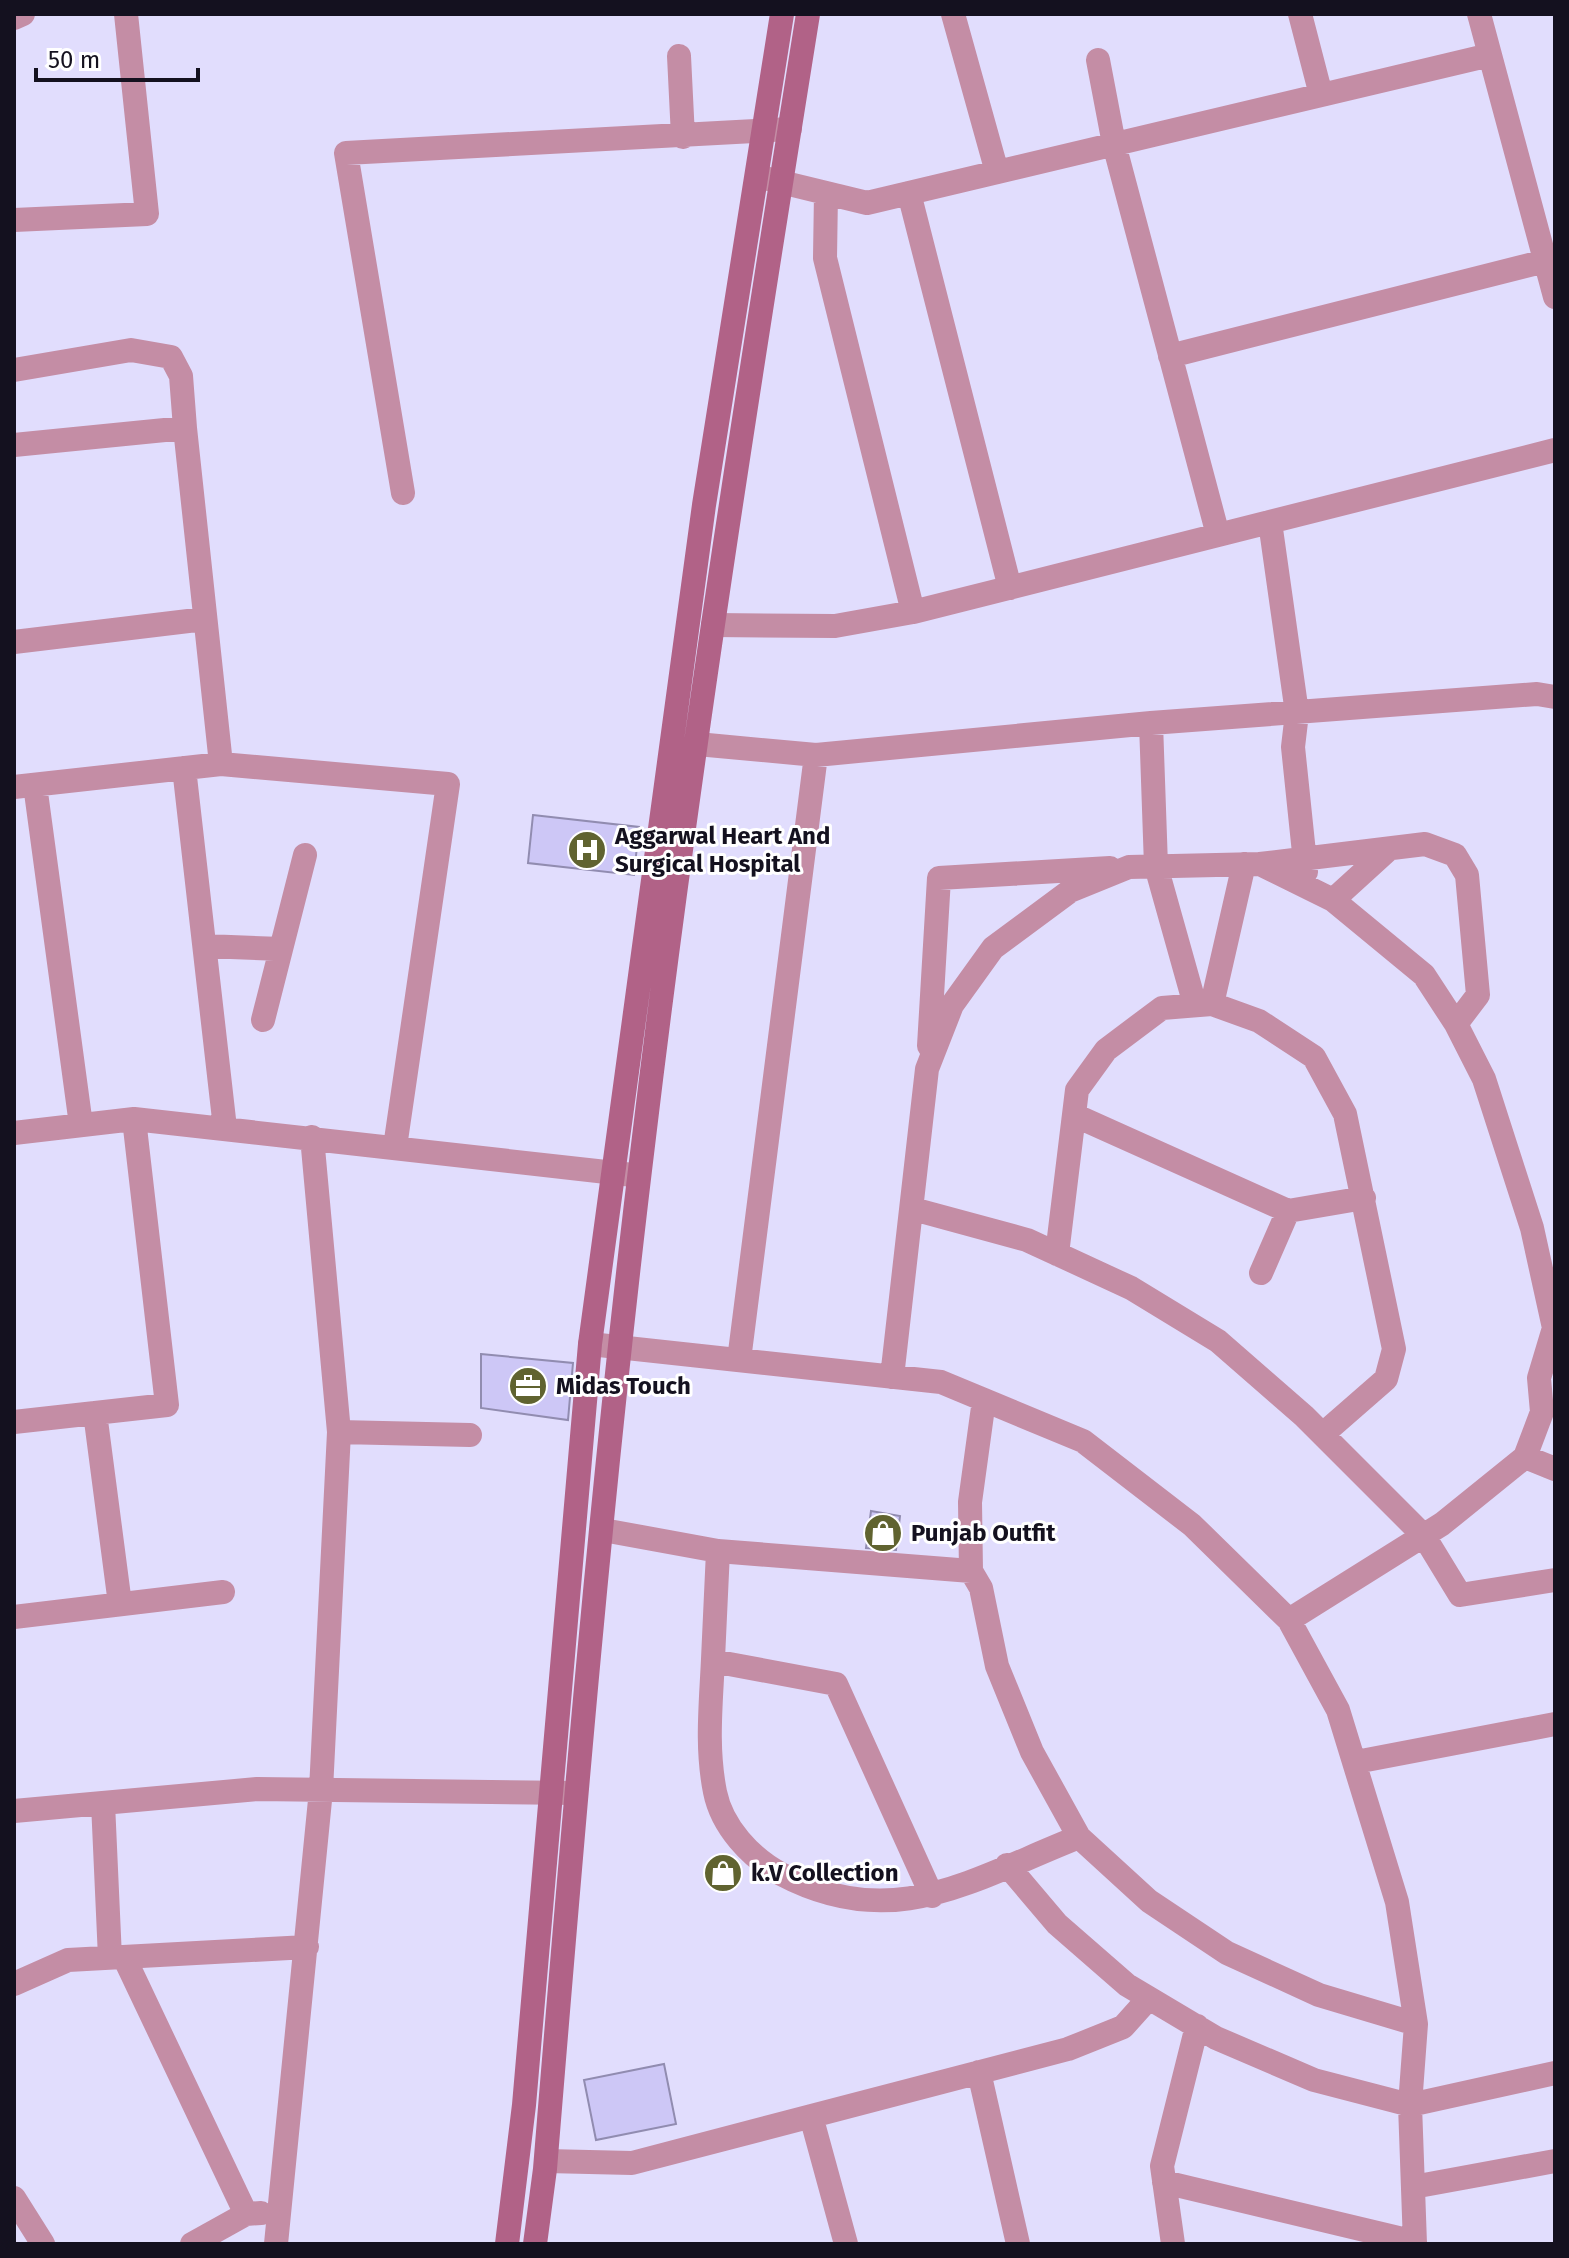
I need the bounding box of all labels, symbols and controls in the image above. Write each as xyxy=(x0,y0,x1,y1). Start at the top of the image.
scale bar xyxy=(36,32,198,82)
text: 50 m xyxy=(48,46,100,74)
place label: Aggarwal Heart And Surgical Hospital xyxy=(614,822,830,878)
hospital icon: Aggarwal Heart And Surgical Hospital xyxy=(566,829,608,871)
office icon: Midas Touch xyxy=(507,1365,549,1407)
place label: Midas Touch xyxy=(556,1372,691,1400)
shop icon: Punjab Outfit xyxy=(862,1512,904,1554)
place label: Punjab Outfit xyxy=(911,1519,1056,1547)
shop icon: k.V Collection xyxy=(702,1852,744,1894)
place label: k.V Collection xyxy=(751,1859,898,1887)

